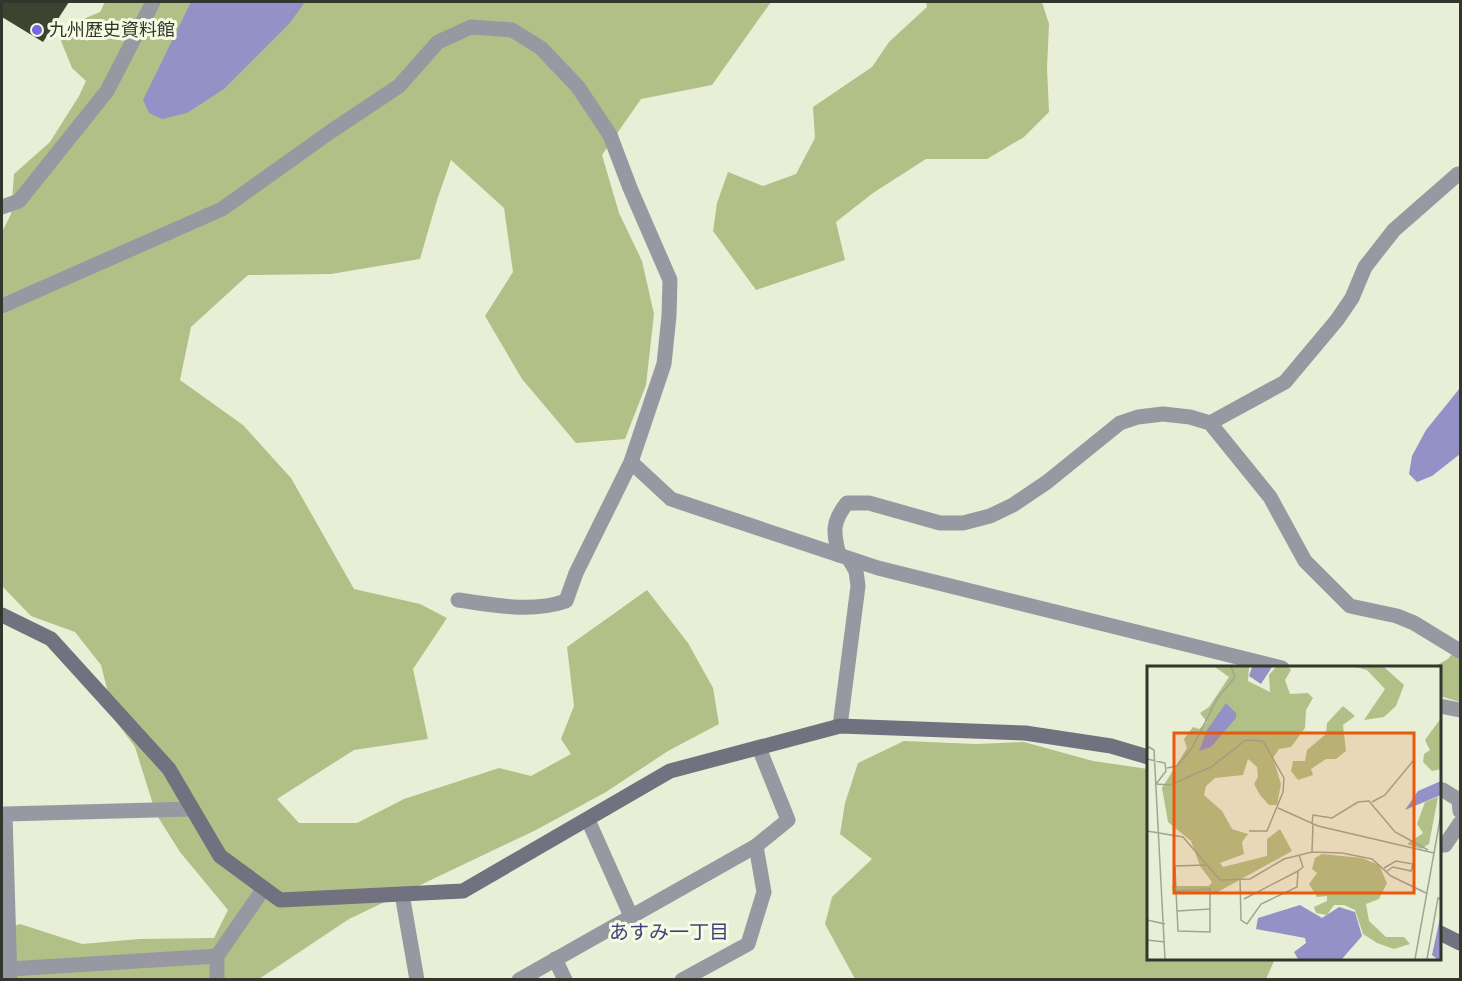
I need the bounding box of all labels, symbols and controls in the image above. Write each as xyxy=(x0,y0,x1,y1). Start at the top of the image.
place label: 九州歴史資料館 xyxy=(49,19,175,41)
marker: 九州歴史資料館 xyxy=(30,23,44,37)
inset map xyxy=(1147,666,1441,960)
district label: あすみ一丁目 xyxy=(609,921,729,945)

